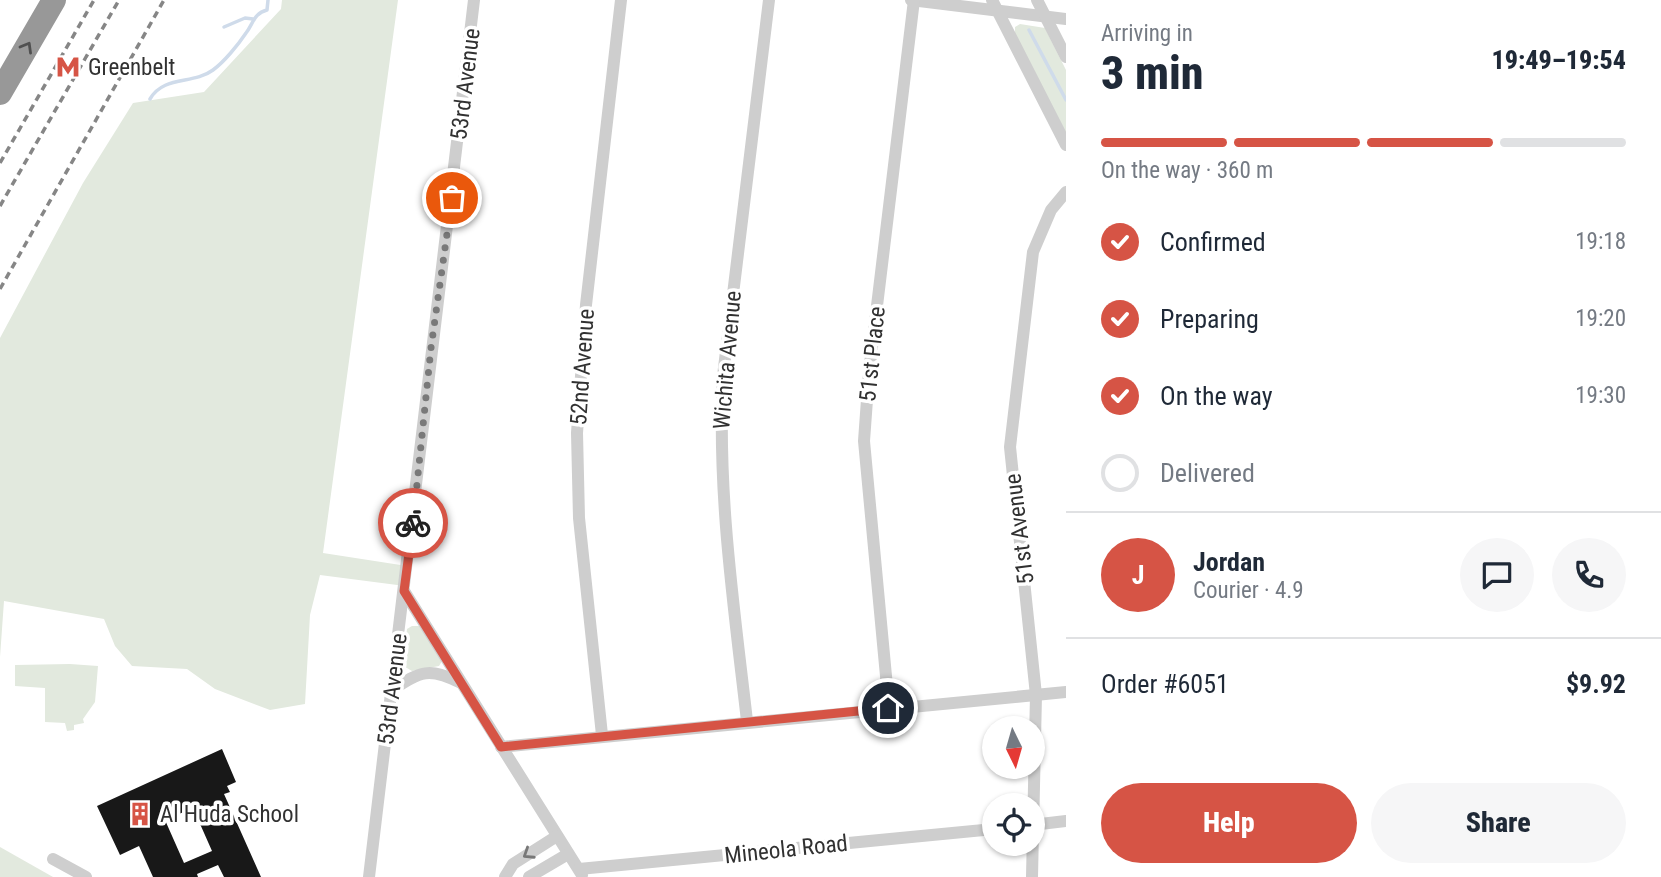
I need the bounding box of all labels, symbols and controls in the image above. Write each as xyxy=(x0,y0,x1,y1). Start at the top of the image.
text: Arriving in xyxy=(1101,20,1193,47)
street label: 53rd Avenue xyxy=(445,27,486,141)
one-way arrow xyxy=(19,41,32,54)
text: 19:49–19:54 xyxy=(1492,45,1626,75)
text: 3 min xyxy=(1101,46,1204,100)
metro station icon: Greenbelt xyxy=(54,53,82,81)
place label: Greenbelt xyxy=(88,54,175,81)
text: On the way · 360 m xyxy=(1101,157,1273,184)
pin xyxy=(422,168,482,228)
icon: bag xyxy=(433,179,471,217)
icon: check xyxy=(1101,223,1139,261)
text: Confirmed xyxy=(1160,227,1266,257)
text: 19:18 xyxy=(1575,228,1626,255)
street label: Wichita Avenue xyxy=(708,290,747,431)
icon: check xyxy=(1101,300,1139,338)
text: Preparing xyxy=(1160,304,1259,334)
street label: 51st Place xyxy=(854,305,891,403)
text: 19:20 xyxy=(1575,305,1626,332)
street label: 52nd Avenue xyxy=(565,308,600,426)
icon: check xyxy=(1101,377,1139,415)
text: On the way xyxy=(1160,381,1273,411)
text: 19:30 xyxy=(1575,382,1626,409)
text: Delivered xyxy=(1160,458,1255,488)
street label: 51st Avenue xyxy=(999,472,1040,586)
courier xyxy=(378,488,448,558)
icon: bike xyxy=(394,504,432,542)
button: chat xyxy=(1460,538,1534,612)
button: phone xyxy=(1552,538,1626,612)
text: Jordan xyxy=(1193,547,1265,577)
text: J xyxy=(1132,560,1144,590)
text: Courier · 4.9 xyxy=(1193,577,1304,604)
street label: 53rd Avenue xyxy=(372,632,413,746)
text: Order #6051 xyxy=(1101,669,1229,699)
text: $9.92 xyxy=(1566,669,1626,699)
pin xyxy=(858,678,918,738)
icon: home xyxy=(869,689,907,727)
north arrow xyxy=(982,716,1045,779)
map controls xyxy=(982,716,1045,856)
button: Help xyxy=(1101,783,1357,863)
button: Share xyxy=(1371,783,1626,863)
button: locate xyxy=(982,793,1045,856)
building icon: Al Huda School xyxy=(126,800,154,828)
place label: Al Huda School xyxy=(160,801,299,828)
street label: Mineola Road xyxy=(723,830,849,869)
one-way arrow xyxy=(523,846,536,859)

